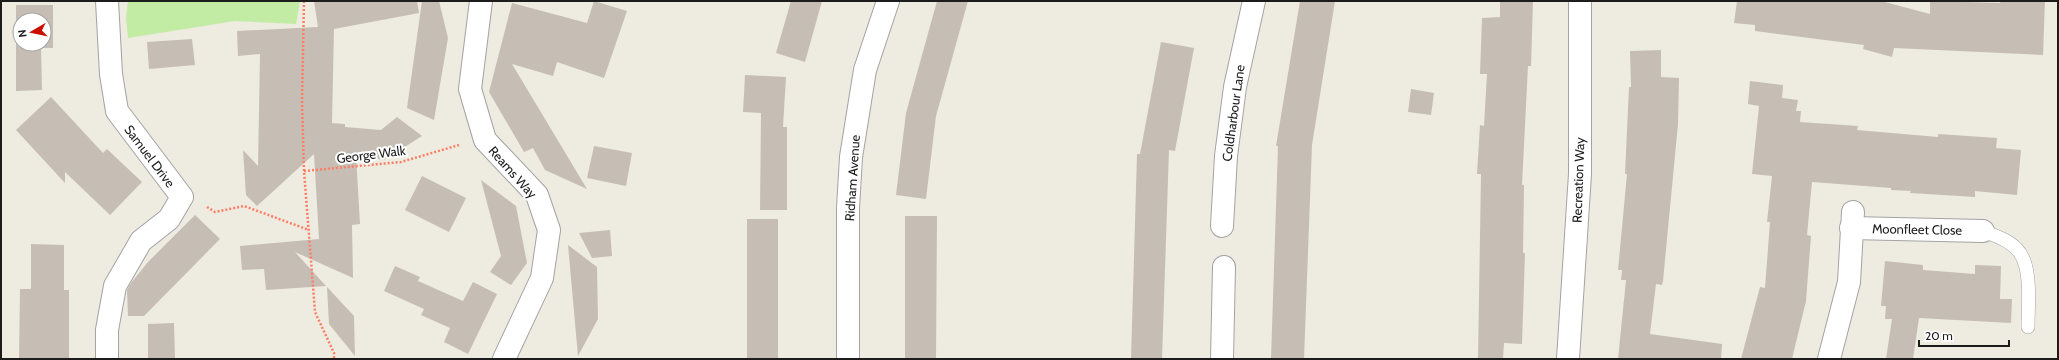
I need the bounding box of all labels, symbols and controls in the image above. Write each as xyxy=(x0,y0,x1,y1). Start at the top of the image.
north arrow xyxy=(12,12,52,52)
text: N xyxy=(15,29,30,39)
street label: Coldharbour Lane xyxy=(1218,63,1248,162)
street label: Samuel Drive xyxy=(121,122,179,191)
street label: Ridham Avenue xyxy=(841,134,863,222)
street label: Recreation Way xyxy=(1569,136,1588,223)
street label: George Walk xyxy=(336,142,407,166)
street label: Reams Way xyxy=(485,143,541,202)
street label: Moonfleet Close xyxy=(1872,220,1962,238)
scale bar xyxy=(1919,322,2009,348)
text: 20 m xyxy=(1925,328,1953,343)

